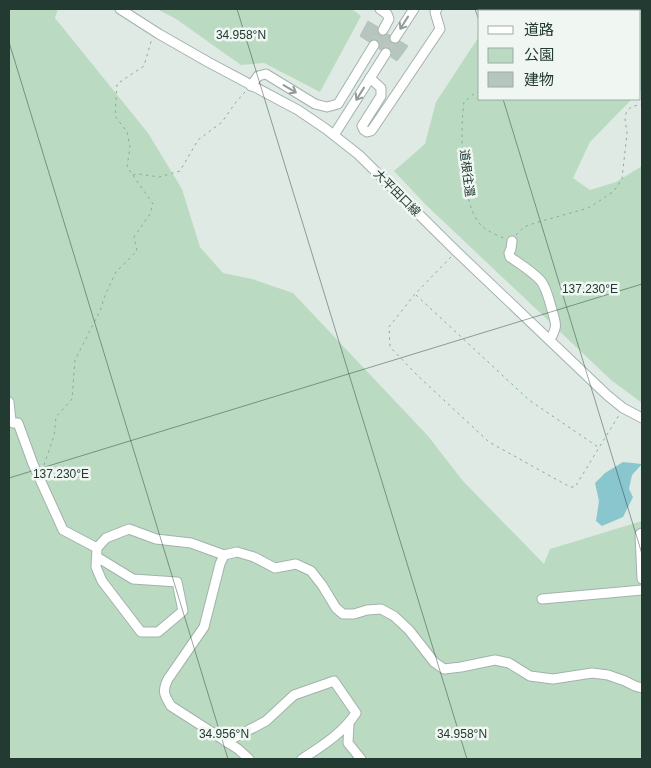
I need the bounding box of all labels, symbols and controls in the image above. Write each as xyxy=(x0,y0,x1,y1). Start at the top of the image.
legend xyxy=(478,10,641,100)
one-way arrow xyxy=(399,16,409,30)
text: 道路 xyxy=(524,21,554,38)
text: 34.958°N xyxy=(216,28,266,42)
text: 公園 xyxy=(524,46,554,63)
text: 建物 xyxy=(524,71,554,88)
one-way arrow xyxy=(283,84,297,94)
one-way arrow xyxy=(354,87,364,101)
street label: 道根往還 xyxy=(457,148,477,198)
street label: 大平田口線 xyxy=(371,167,423,219)
text: 137.230°E xyxy=(562,282,618,296)
text: 137.230°E xyxy=(33,467,89,481)
text: 34.956°N xyxy=(199,727,249,741)
text: 34.958°N xyxy=(437,727,487,741)

